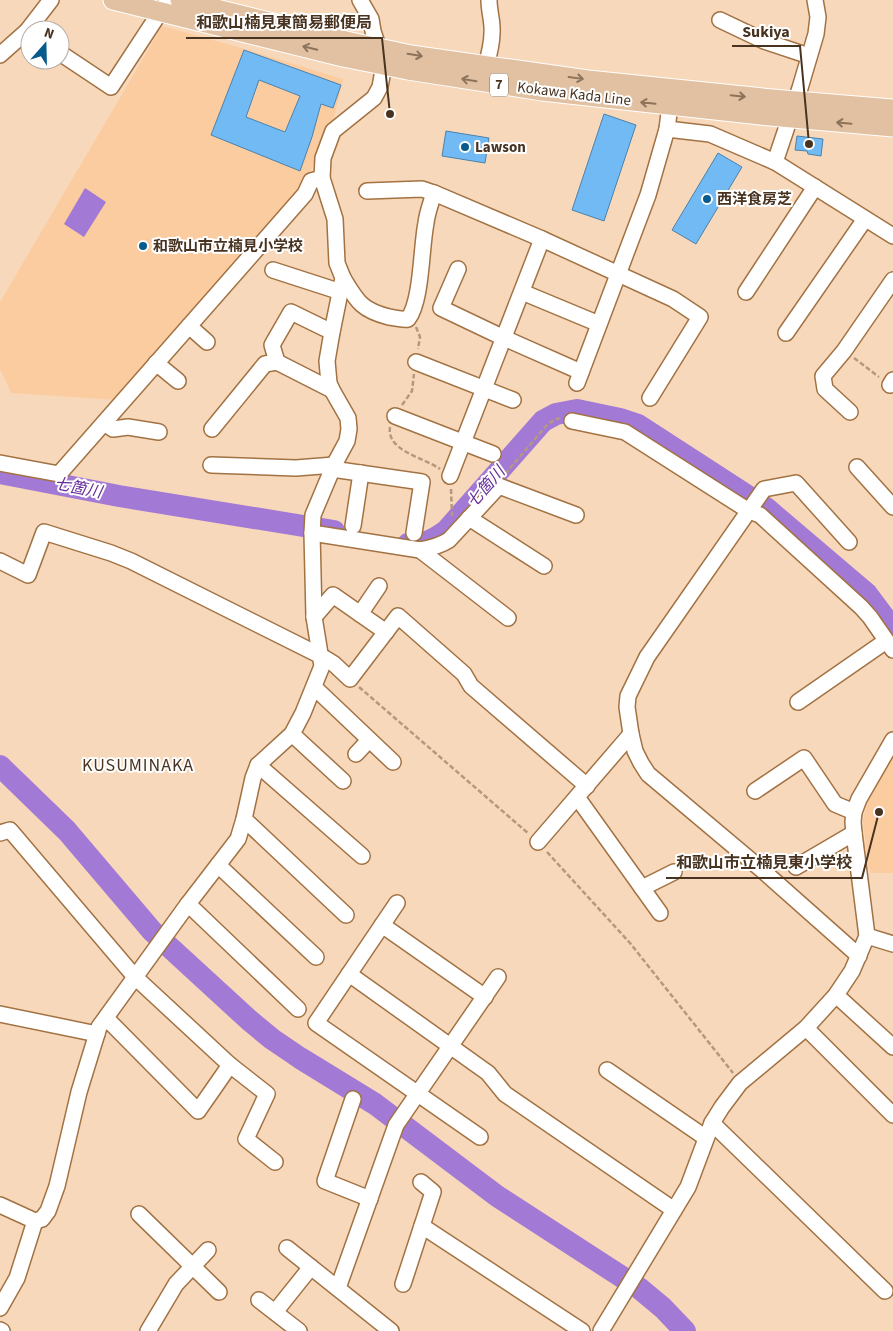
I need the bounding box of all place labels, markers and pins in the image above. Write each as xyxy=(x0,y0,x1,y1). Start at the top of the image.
callout: 和歌山楠見東簡易郵便局 xyxy=(186,7,382,38)
callout: Sukiya xyxy=(732,15,800,46)
place label: Lawson xyxy=(475,137,526,158)
marker: Lawson xyxy=(459,141,471,153)
place label: 西洋食房芝 xyxy=(717,189,792,210)
marker: 西洋食房芝 xyxy=(701,193,713,205)
place label: 和歌山市立楠見小学校 xyxy=(153,236,303,257)
marker: 和歌山市立楠見小学校 xyxy=(137,240,149,252)
callout: 和歌山市立楠見東小学校 xyxy=(666,847,862,878)

